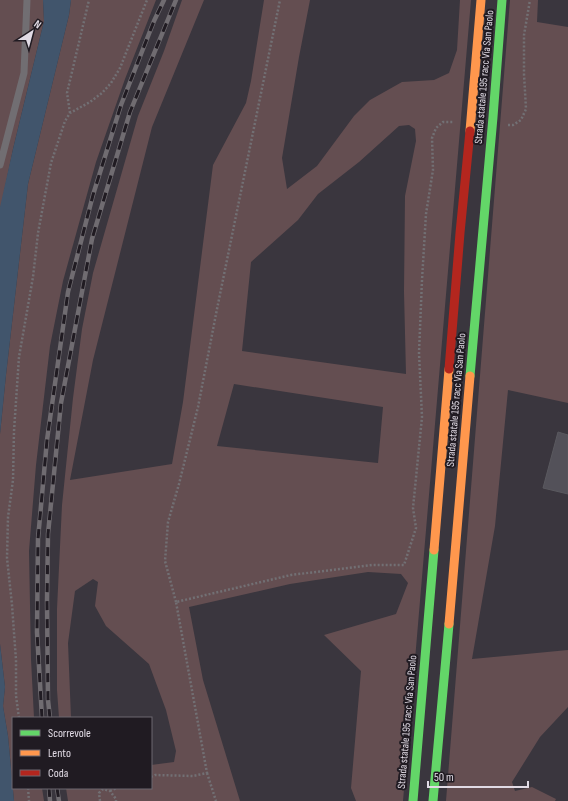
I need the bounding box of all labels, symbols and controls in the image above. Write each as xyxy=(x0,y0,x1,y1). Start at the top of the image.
street label: Strada statale 195 racc Via San Paolo xyxy=(472,9,496,144)
north arrow xyxy=(12,12,52,52)
text: N xyxy=(31,17,44,31)
street label: Strada statale 195 racc Via San Paolo xyxy=(444,332,468,467)
street label: Strada statale 195 racc Via San Paolo xyxy=(395,654,419,789)
legend xyxy=(12,717,152,789)
text: Scorrevole xyxy=(48,726,91,741)
text: Lento xyxy=(48,746,71,761)
scale bar xyxy=(428,763,528,789)
text: Coda xyxy=(48,766,69,781)
text: 50 m xyxy=(434,770,454,785)

